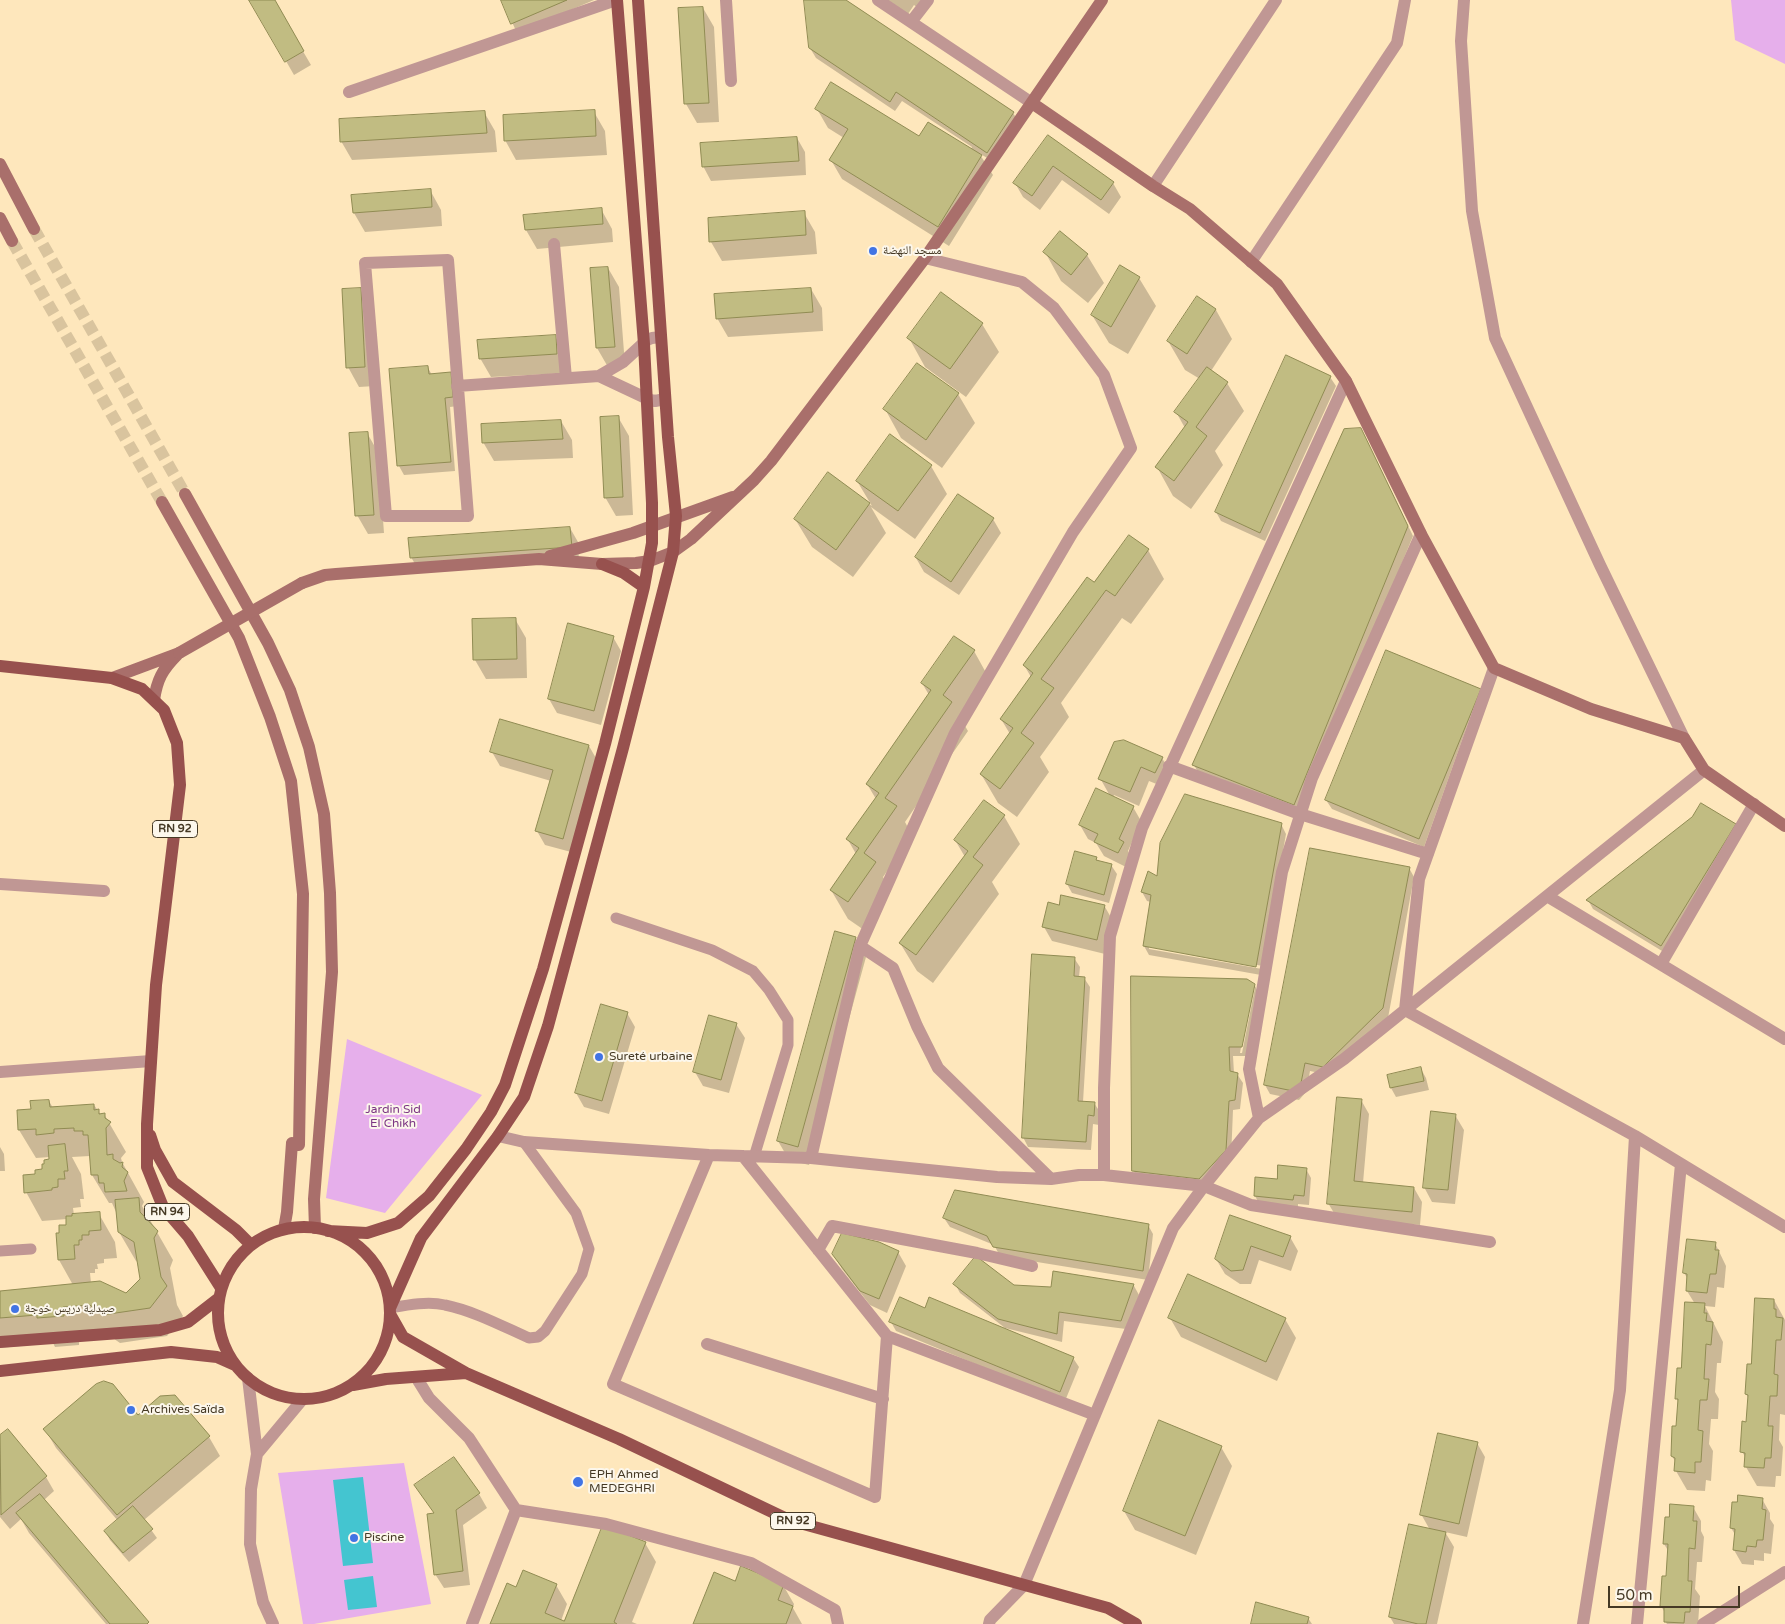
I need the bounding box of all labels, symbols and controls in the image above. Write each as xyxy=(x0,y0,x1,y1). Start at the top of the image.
place label: مسجد النهضة xyxy=(883,244,941,258)
marker: مسجد النهضة xyxy=(867,245,879,257)
road number: RN 92 xyxy=(152,821,198,838)
place label: Sureté urbaine xyxy=(609,1050,693,1064)
marker: Sureté urbaine xyxy=(593,1051,605,1063)
park label: Jardin Sid El Chikh xyxy=(365,1103,421,1131)
road number: RN 94 xyxy=(144,1204,190,1220)
place label: صيدلية دريس خوجة xyxy=(25,1302,115,1316)
marker: صيدلية دريس خوجة xyxy=(9,1303,21,1315)
place label: Archives Saïda xyxy=(141,1403,224,1417)
marker: Archives Saïda xyxy=(125,1404,137,1416)
place label: EPH Ahmed MEDEGHRI xyxy=(589,1468,658,1496)
marker: EPH Ahmed MEDEGHRI xyxy=(571,1475,585,1489)
road number: RN 92 xyxy=(770,1512,816,1530)
place label: Piscine xyxy=(364,1531,404,1545)
marker: Piscine xyxy=(348,1532,360,1544)
scale bar xyxy=(1610,1576,1742,1608)
text: 50 m xyxy=(1616,1586,1653,1604)

